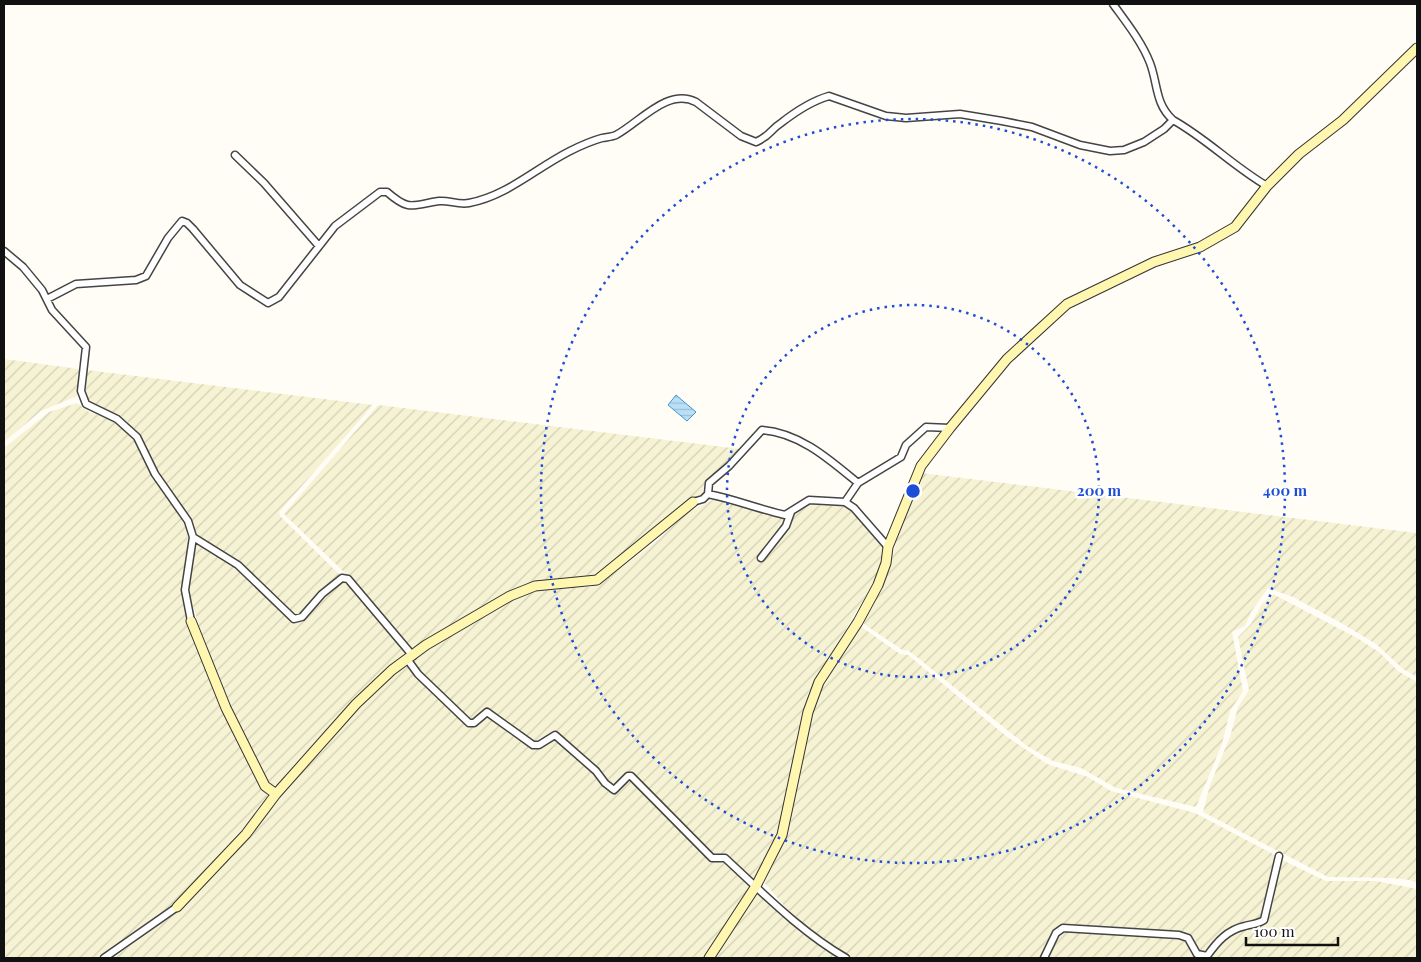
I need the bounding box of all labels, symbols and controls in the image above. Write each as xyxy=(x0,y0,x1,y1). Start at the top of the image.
text: 200 m xyxy=(1077,480,1122,500)
text: 400 m xyxy=(1263,480,1308,500)
centre of rings xyxy=(904,482,922,500)
scale bar xyxy=(1246,914,1338,946)
text: 100 m xyxy=(1254,921,1295,941)

